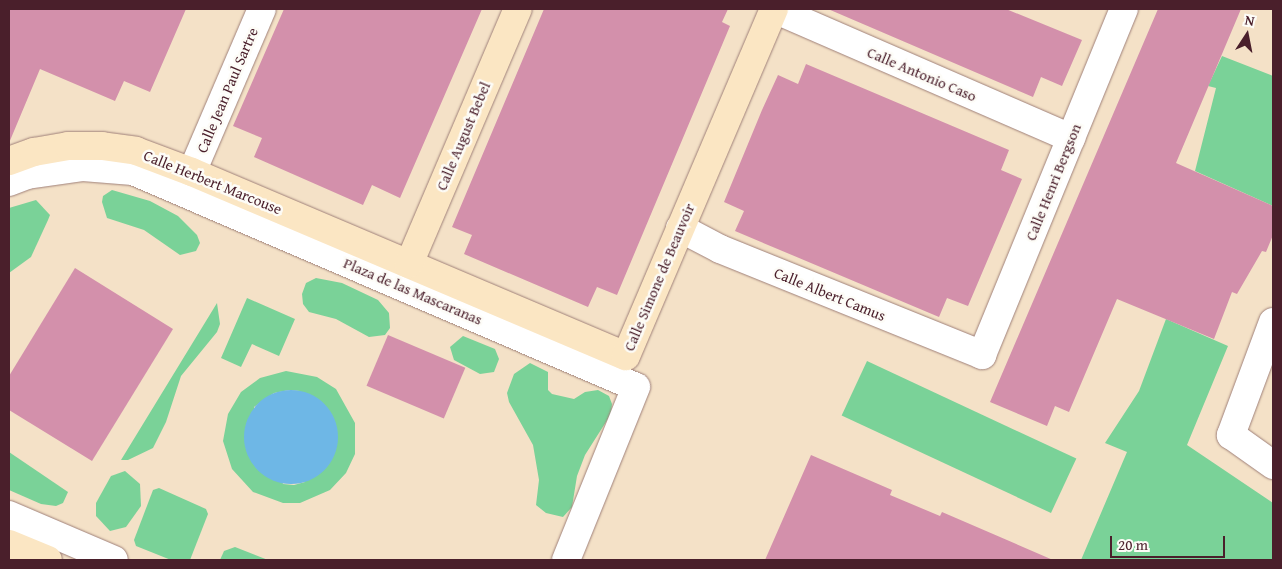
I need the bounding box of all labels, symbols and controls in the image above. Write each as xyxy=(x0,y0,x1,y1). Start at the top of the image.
north arrow xyxy=(1222,10,1272,60)
text: N xyxy=(1243,10,1256,31)
street label: Calle Jean Paul Sartre xyxy=(192,25,262,155)
street label: Calle Antonio Caso xyxy=(865,43,979,105)
street label: Calle August Bebel xyxy=(432,79,494,193)
street label: Calle Henri Bergson xyxy=(1021,121,1085,243)
street label: Calle Herbert Marcouse xyxy=(141,146,285,218)
street label: Calle Simone de Beauvoir xyxy=(620,201,698,353)
street label: Plaza de las Mascaranas xyxy=(341,254,485,328)
street label: Calle Albert Camus xyxy=(772,263,888,325)
scale bar xyxy=(1112,526,1227,558)
text: 20 m xyxy=(1118,534,1148,555)

